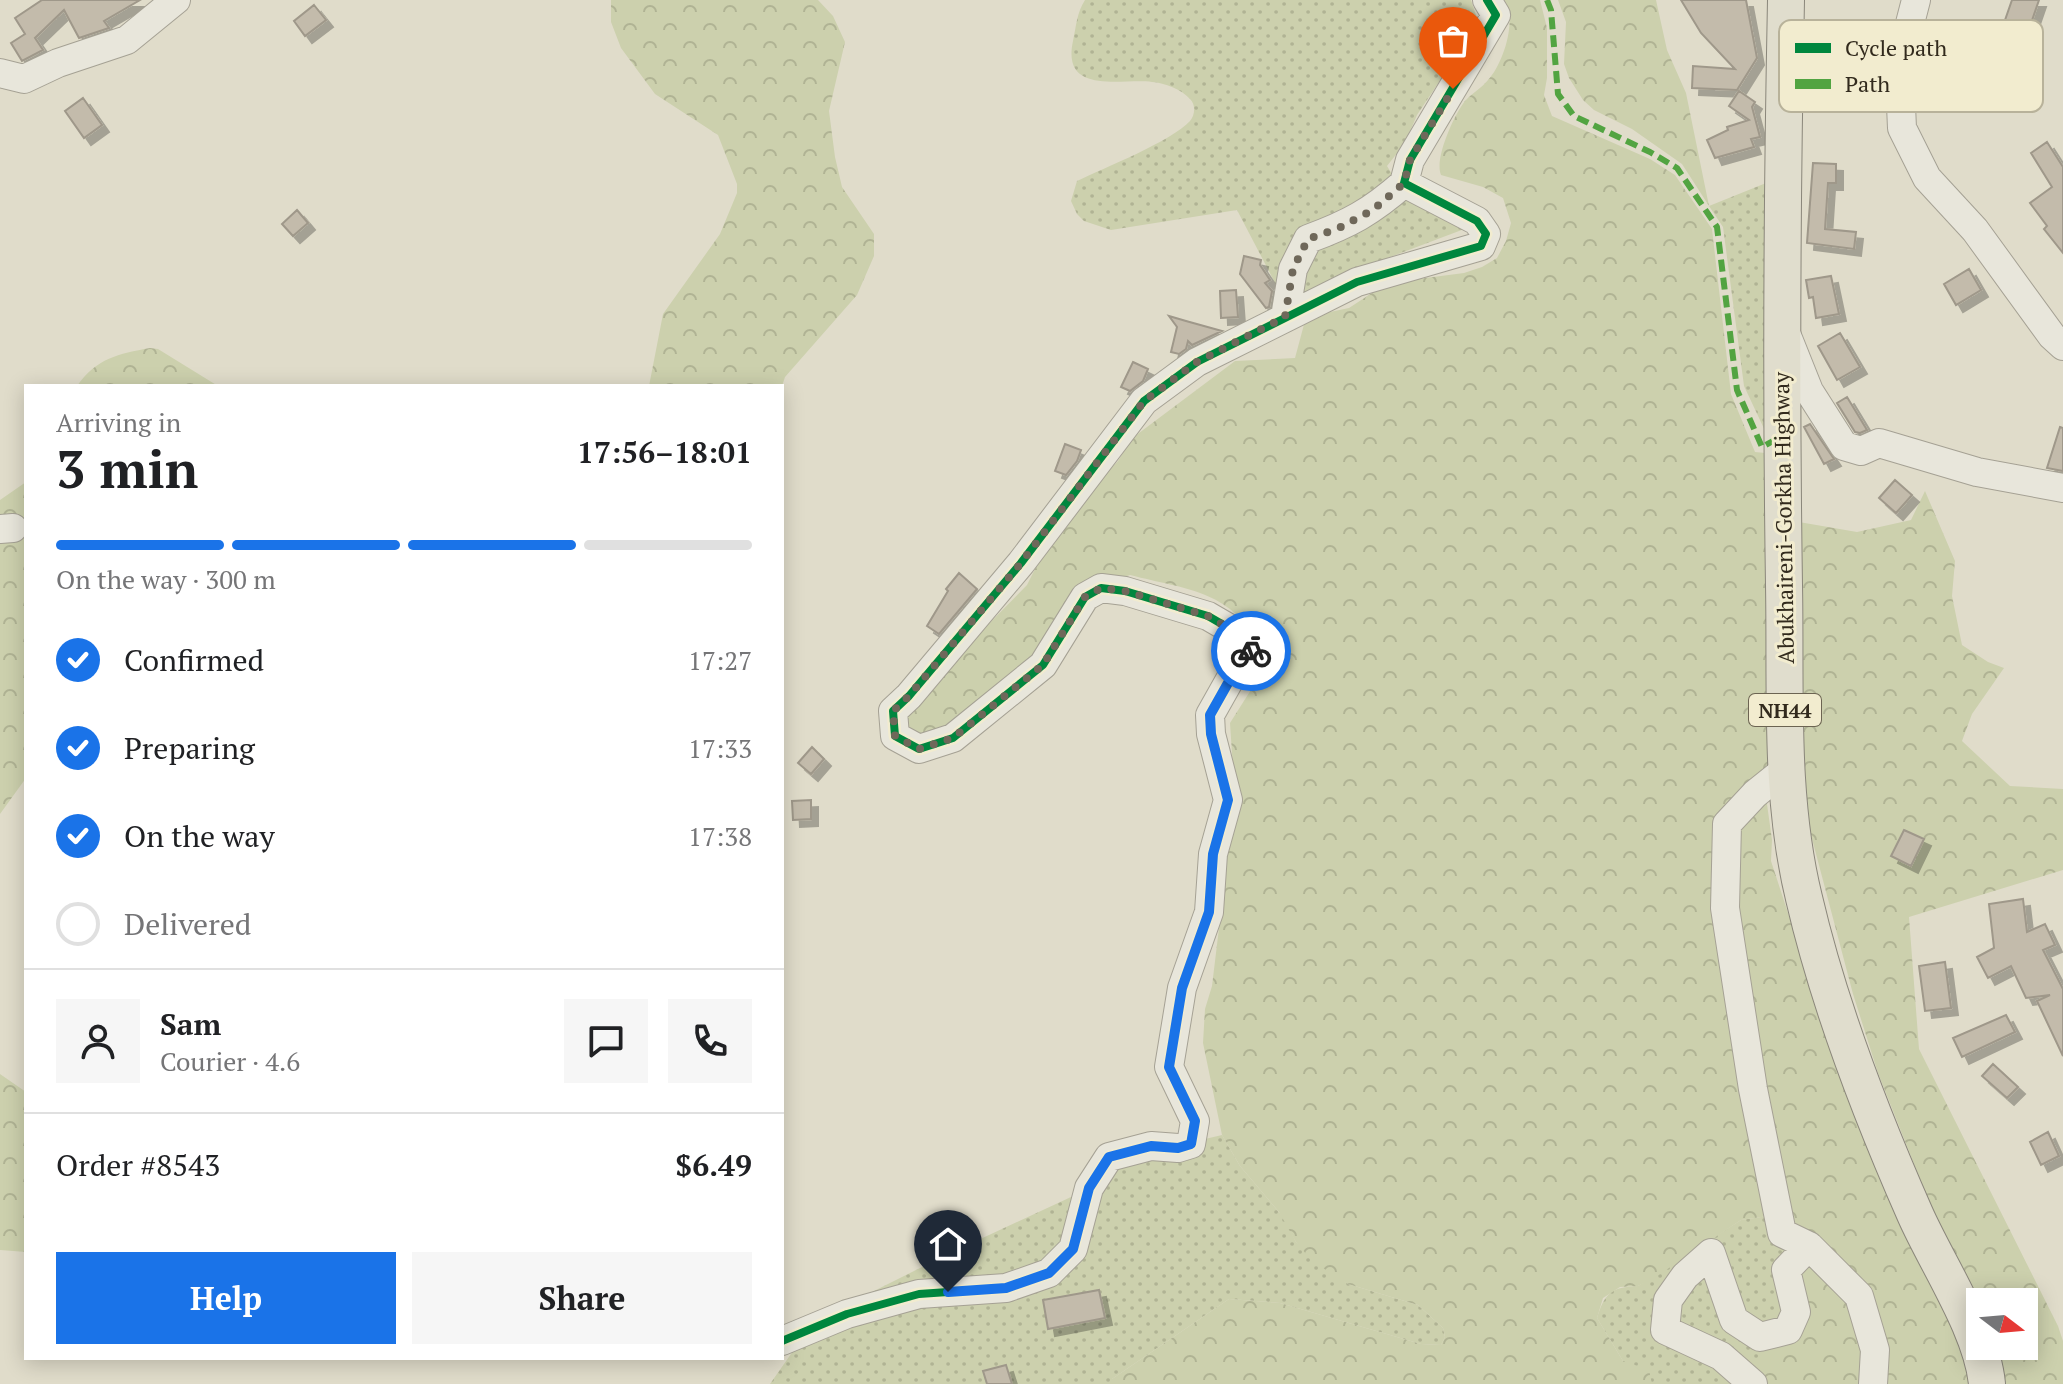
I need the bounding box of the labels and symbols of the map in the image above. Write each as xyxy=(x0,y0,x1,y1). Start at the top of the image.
pin xyxy=(1419,7,1487,89)
legend xyxy=(1779,20,2043,112)
text: Cycle path xyxy=(1845,33,1947,62)
text: Path xyxy=(1845,69,1890,98)
street label: Abukhaireni-Gorkha Highway xyxy=(1766,371,1800,664)
courier xyxy=(1211,611,1291,691)
road number: NH44 xyxy=(1749,694,1821,726)
pin xyxy=(914,1210,982,1292)
north arrow xyxy=(1966,1288,2038,1360)

